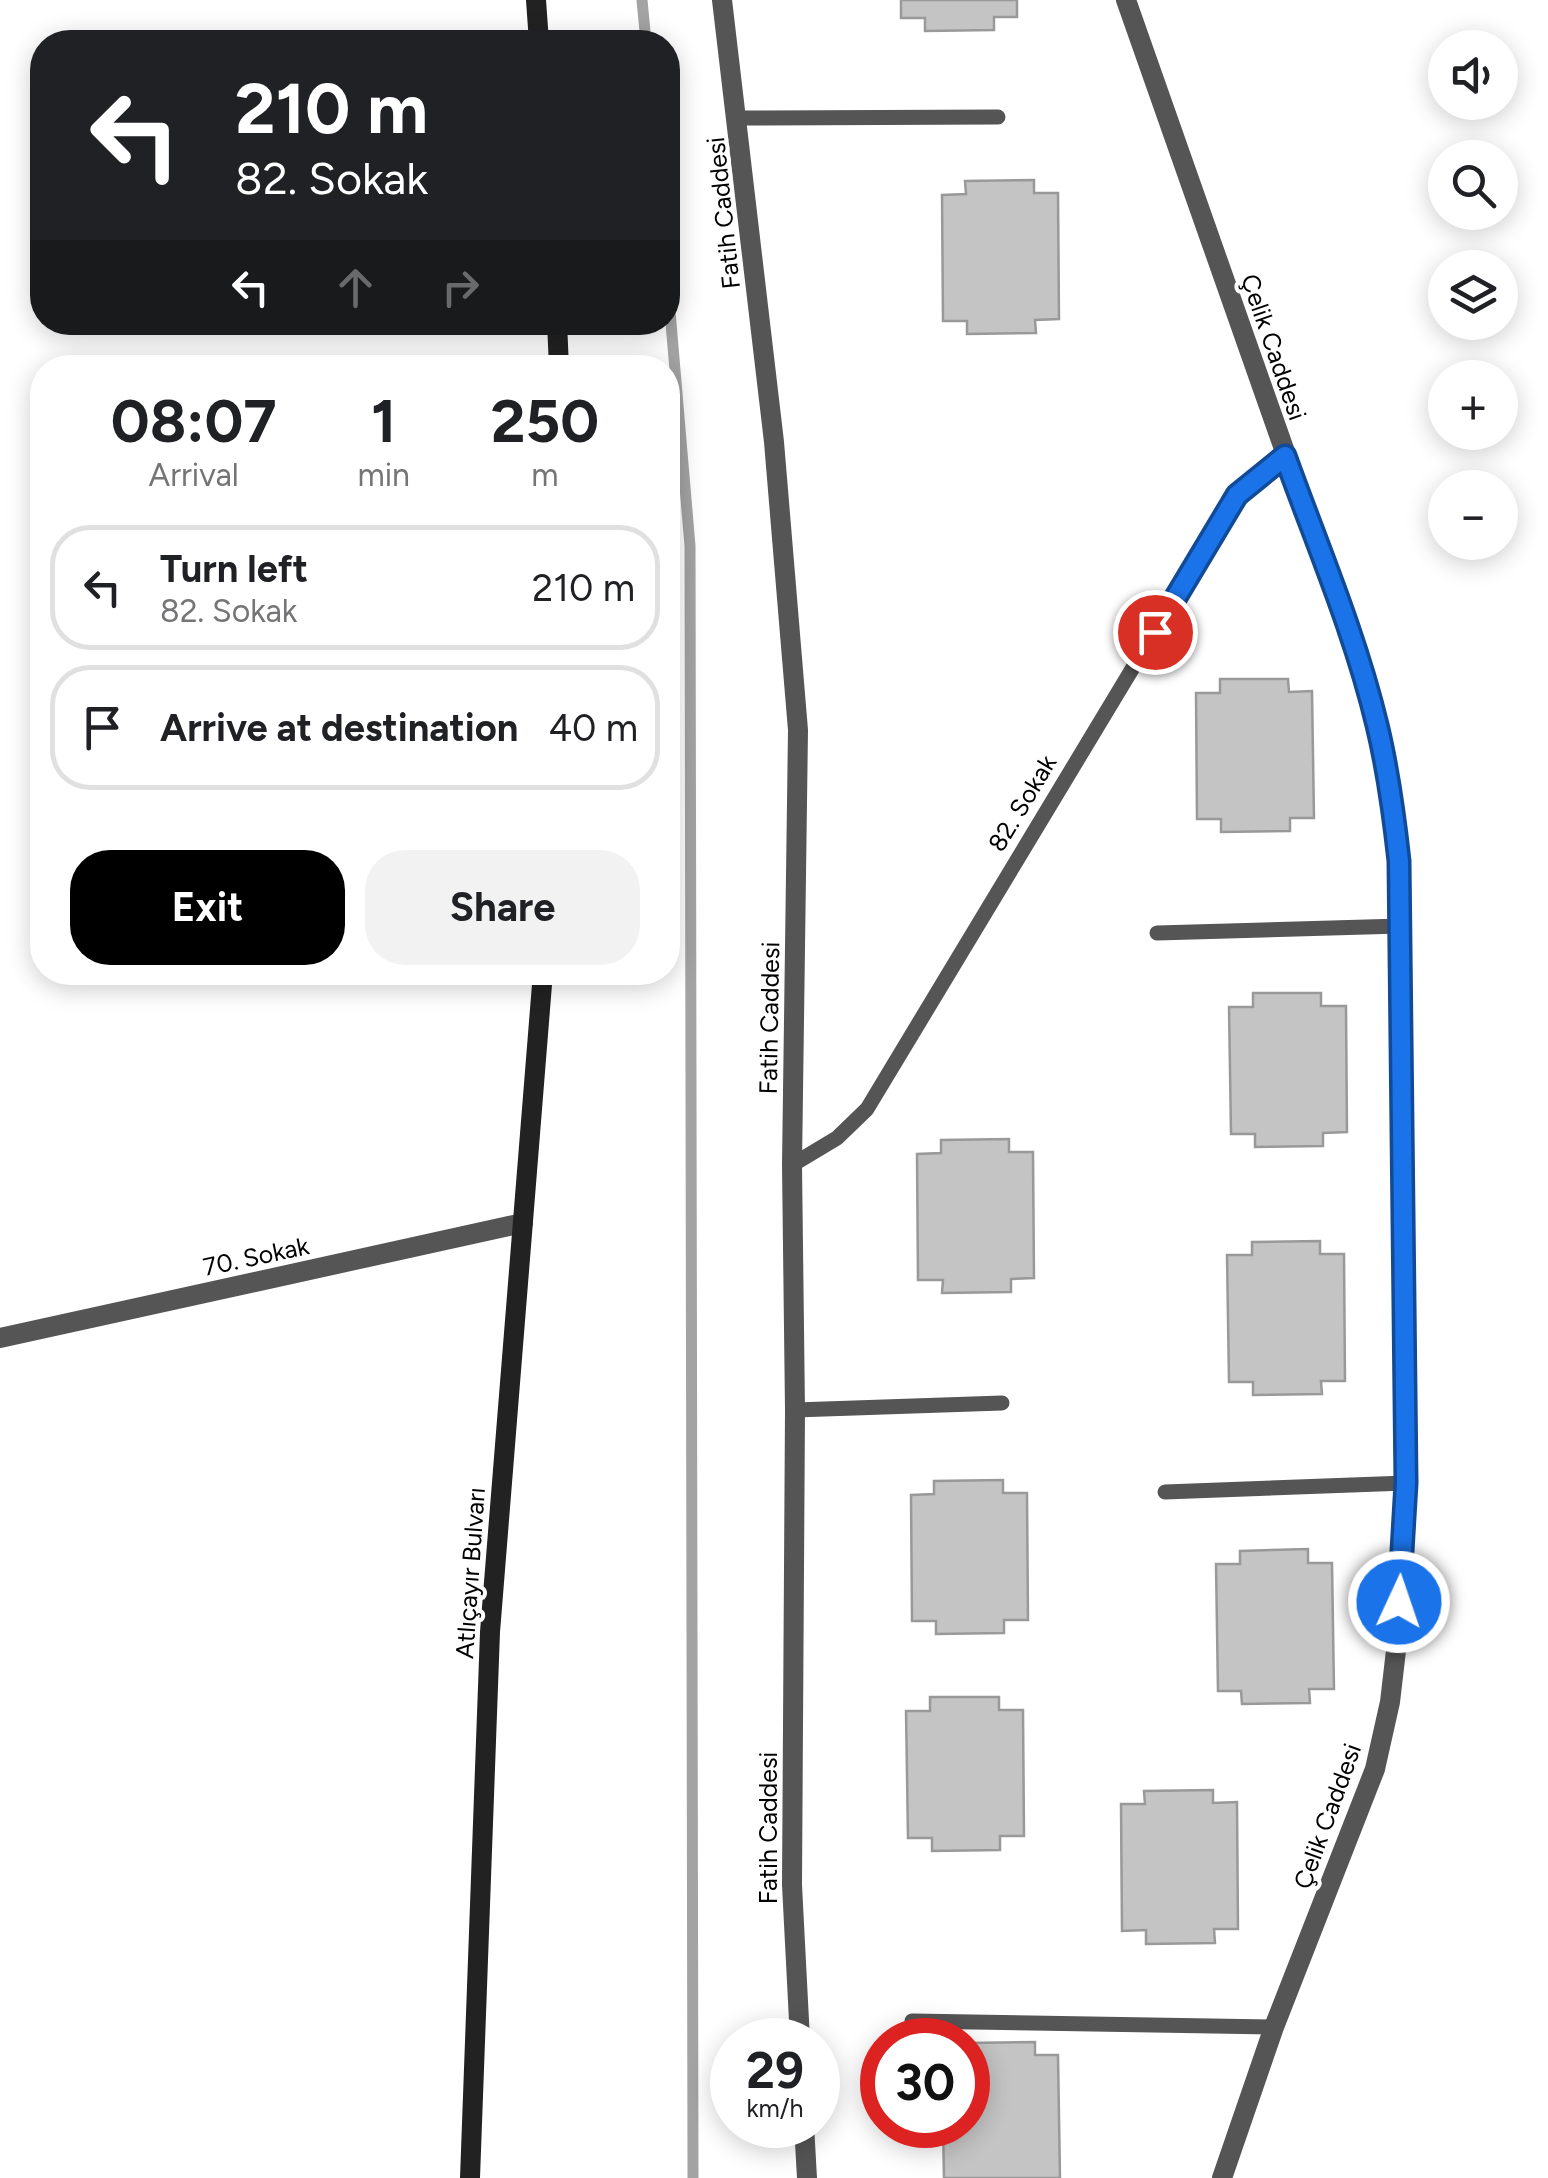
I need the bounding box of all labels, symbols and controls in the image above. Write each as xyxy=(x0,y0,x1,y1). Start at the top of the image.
map controls xyxy=(1428,30,1518,560)
button: sound xyxy=(1428,30,1518,120)
text: 210 m xyxy=(235,66,428,151)
icon: left xyxy=(70,70,200,200)
street label: Fatih Caddesi xyxy=(700,135,746,291)
button: search xyxy=(1428,140,1518,230)
text: 82. Sokak xyxy=(235,151,428,205)
button: layers xyxy=(1428,250,1518,340)
icon: left xyxy=(223,260,278,315)
icon: ahead xyxy=(328,260,383,315)
icon: right xyxy=(433,260,488,315)
street label: Çelik Caddesi xyxy=(1235,270,1313,424)
button: + xyxy=(1428,360,1518,450)
text: 08:07 xyxy=(111,385,277,457)
text: 1 xyxy=(371,385,396,457)
text: 250 xyxy=(491,385,599,457)
text: Arrival xyxy=(149,456,239,494)
text: min xyxy=(357,456,410,494)
text: m xyxy=(531,456,559,494)
button: − xyxy=(1428,470,1518,560)
text: Turn left xyxy=(160,546,308,592)
icon: left xyxy=(75,560,130,615)
text: 210 m xyxy=(532,565,635,611)
pin xyxy=(1113,590,1198,675)
text: 82. Sokak xyxy=(160,592,297,630)
icon: arrive xyxy=(1128,605,1183,660)
icon: arrive xyxy=(75,700,130,755)
text: Arrive at destination xyxy=(160,705,518,751)
text: 40 m xyxy=(548,705,638,751)
street label: 82. Sokak xyxy=(982,749,1063,857)
button: Exit xyxy=(70,850,345,965)
button: Share xyxy=(365,850,640,965)
street label: Fatih Caddesi xyxy=(753,941,785,1095)
street label: 70. Sokak xyxy=(200,1230,313,1282)
street label: Atlıçayır Bulvarı xyxy=(449,1486,491,1660)
position arrow xyxy=(1347,1550,1451,1654)
street label: Çelik Caddesi xyxy=(1287,1739,1367,1893)
street label: Fatih Caddesi xyxy=(753,1752,783,1904)
speed limit sign: 30 xyxy=(860,2018,990,2148)
text: 29 xyxy=(746,2040,804,2101)
text: km/h xyxy=(746,2093,804,2123)

